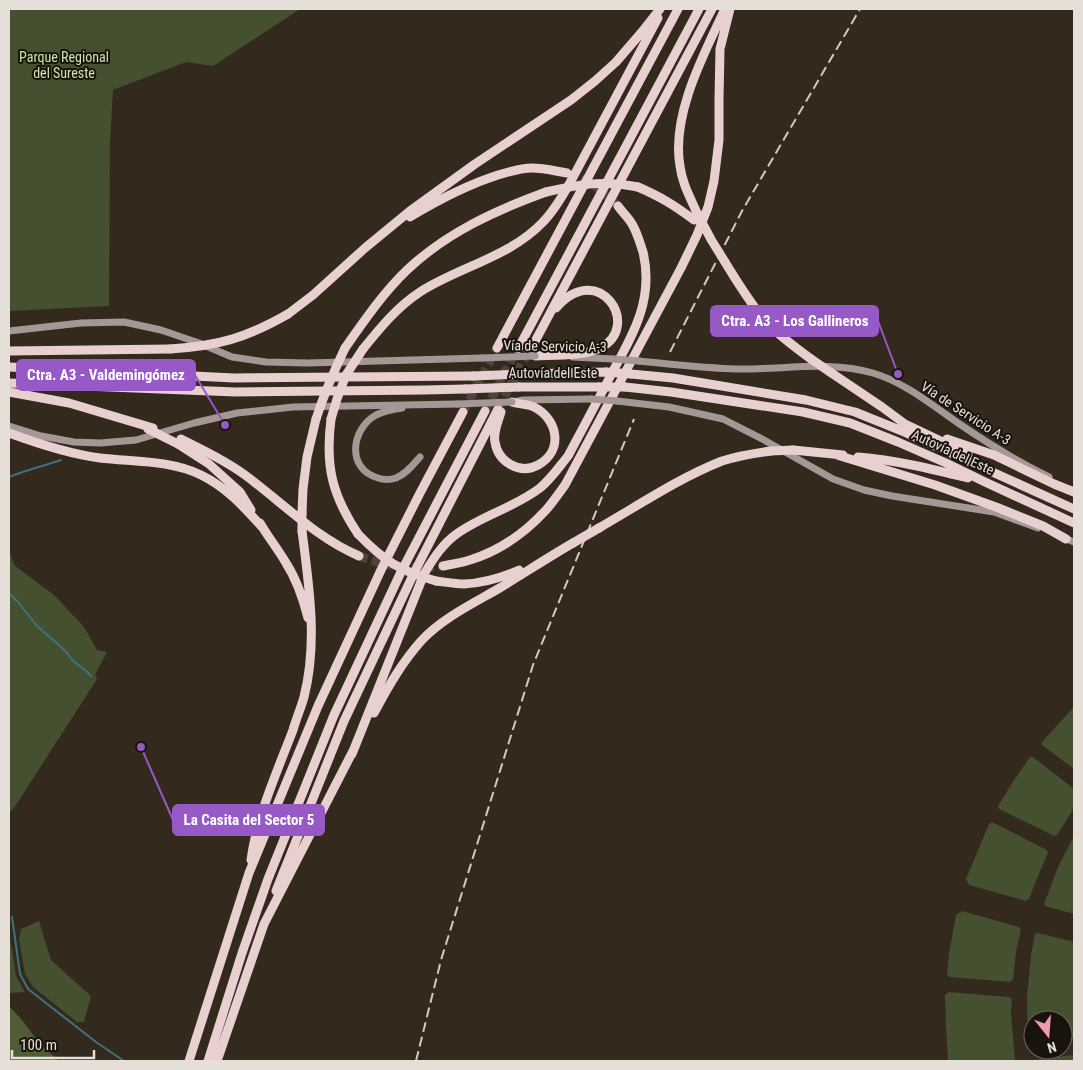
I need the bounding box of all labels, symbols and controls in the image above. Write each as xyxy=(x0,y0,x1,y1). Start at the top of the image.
park label: Parque Regional del Sureste xyxy=(19,49,109,81)
callout: Ctra. A3 - Los Gallineros xyxy=(711,306,878,336)
text: Ctra. A3 - Los Gallineros xyxy=(721,312,869,330)
street label: Vía de Servicio A-3 xyxy=(503,337,607,355)
callout: Ctra. A3 - Valdemingómez xyxy=(17,360,195,390)
street label: Autovía del Este xyxy=(509,365,598,381)
text: Ctra. A3 - Valdemingómez xyxy=(27,366,185,384)
street label: Vía de Servicio A-3 xyxy=(918,378,1014,448)
street label: Autovía del Este xyxy=(909,426,997,478)
callout: La Casita del Sector 5 xyxy=(173,805,324,835)
text: La Casita del Sector 5 xyxy=(184,811,314,829)
north arrow xyxy=(1023,1010,1073,1060)
scale bar xyxy=(12,1028,95,1060)
text: 100 m xyxy=(20,1036,57,1054)
text: N xyxy=(1045,1039,1058,1056)

